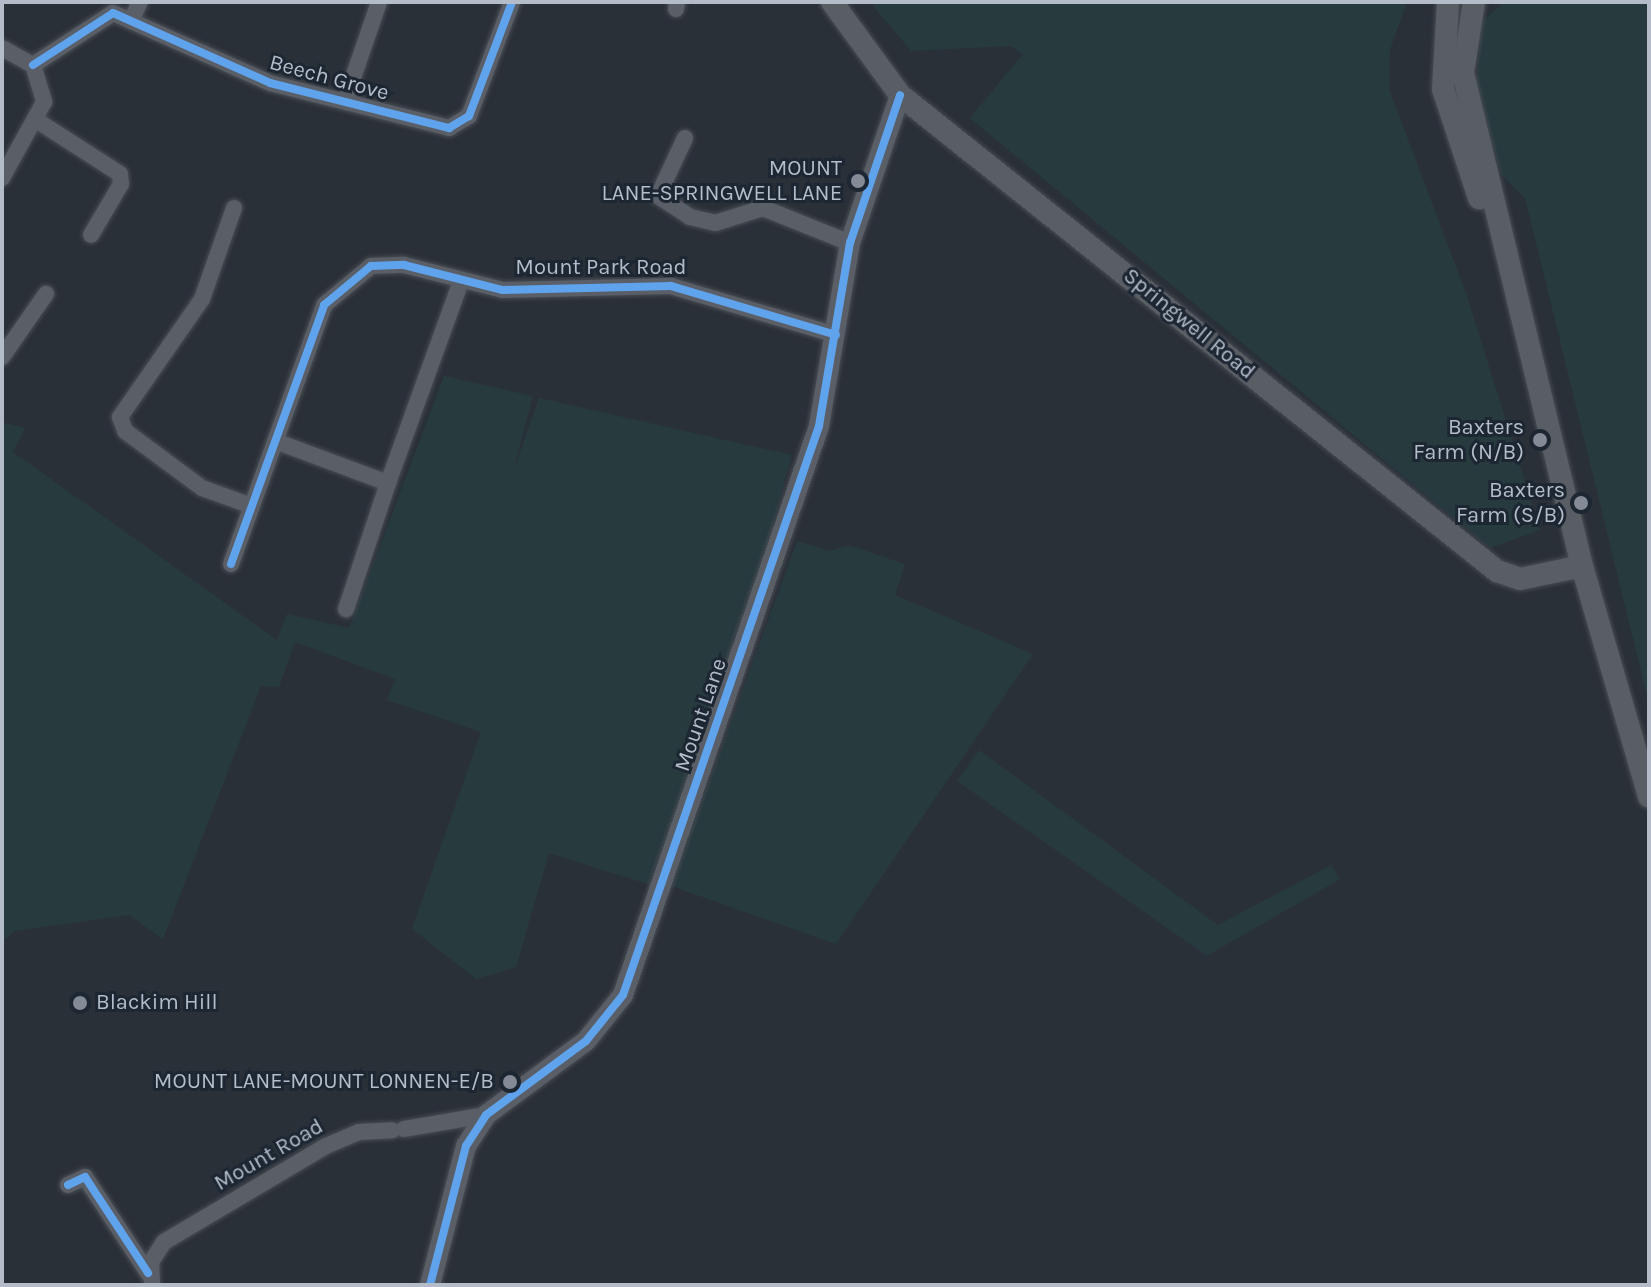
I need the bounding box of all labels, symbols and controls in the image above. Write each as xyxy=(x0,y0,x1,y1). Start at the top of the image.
street label: Beech Grove xyxy=(266,49,392,107)
place label: MOUNT LANE-SPRINGWELL LANE xyxy=(602,155,842,206)
marker: MOUNT LANE-SPRINGWELL LANE xyxy=(849,172,867,190)
street label: Mount Park Road xyxy=(515,255,687,281)
street label: Springwell Road xyxy=(1118,263,1260,385)
place label: Baxters Farm (N/B) xyxy=(1413,414,1524,466)
marker: Baxters Farm (N/B) xyxy=(1531,431,1549,449)
place label: Baxters Farm (S/B) xyxy=(1456,477,1565,528)
marker: Baxters Farm (S/B) xyxy=(1572,494,1590,512)
street label: Mount Lane xyxy=(669,655,733,775)
place label: Blackim Hill xyxy=(96,990,218,1016)
marker: Blackim Hill xyxy=(71,994,89,1012)
place label: MOUNT LANE-MOUNT LONNEN-E/B xyxy=(154,1069,494,1095)
marker: MOUNT LANE-MOUNT LONNEN-E/B xyxy=(501,1073,519,1091)
street label: Mount Road xyxy=(210,1113,328,1197)

